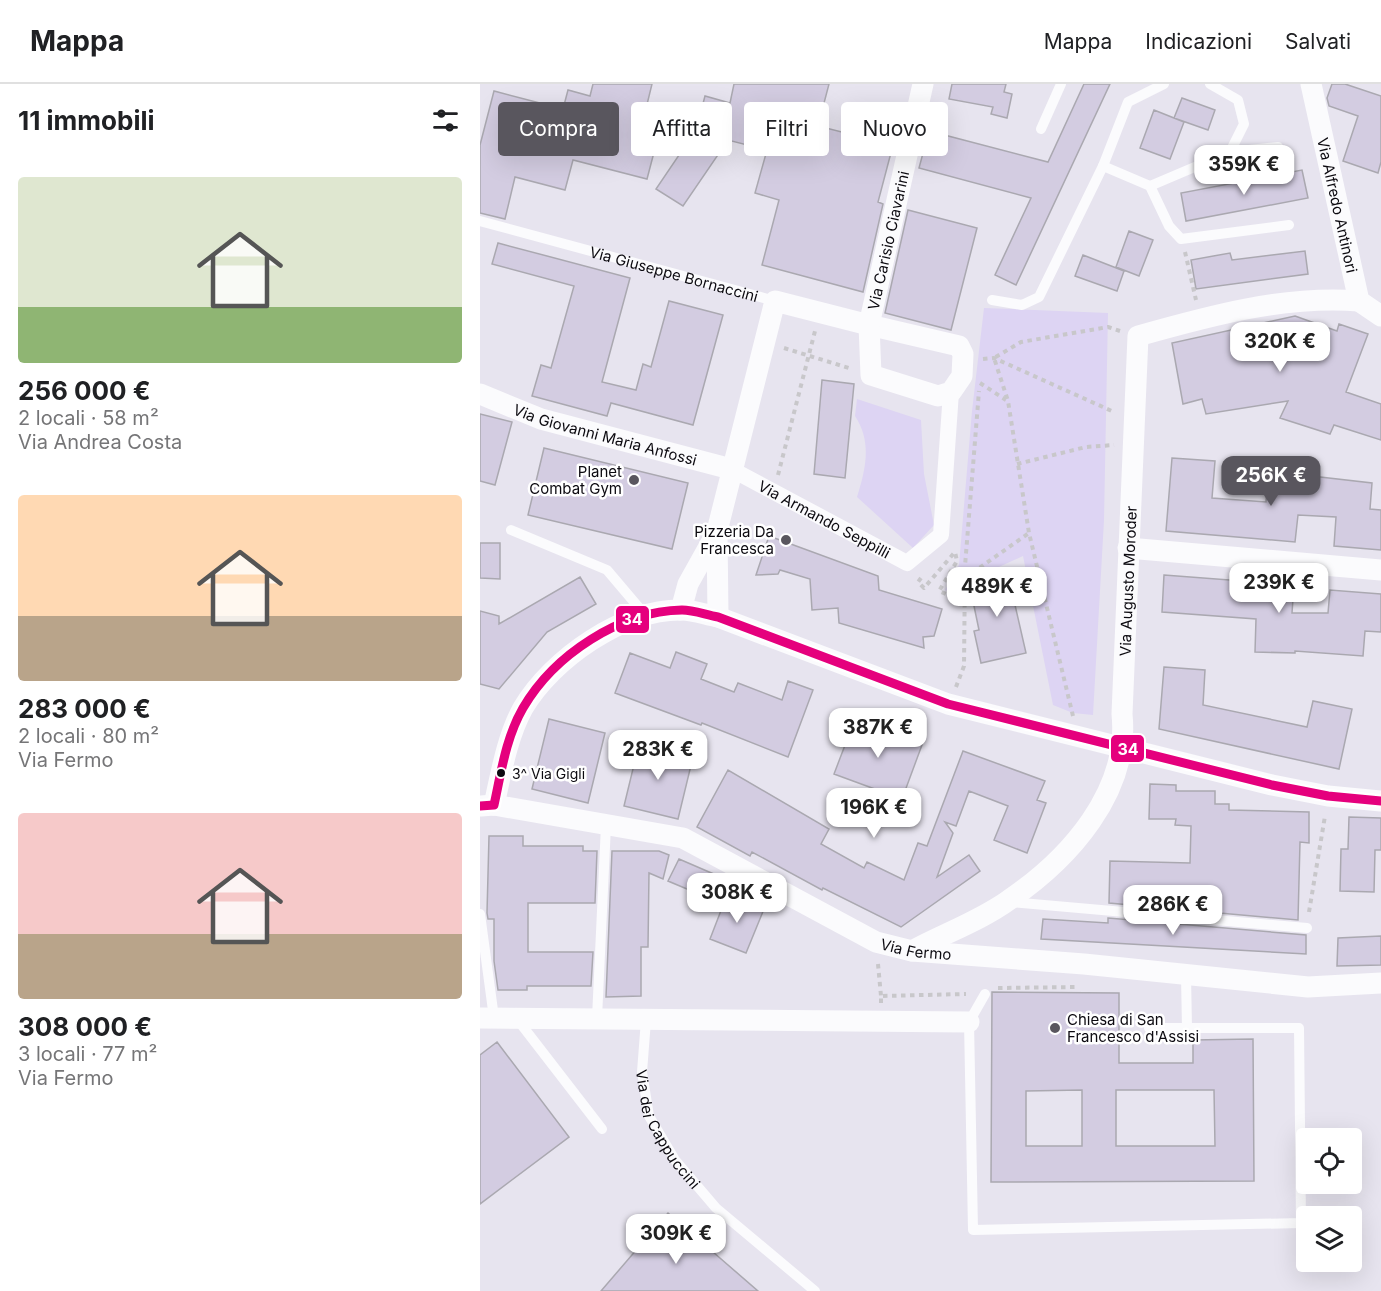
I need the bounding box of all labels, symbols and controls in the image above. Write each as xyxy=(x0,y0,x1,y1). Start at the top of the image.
text: Mappa xyxy=(30,24,124,58)
text: Mappa xyxy=(1044,29,1112,54)
text: Indicazioni xyxy=(1145,29,1252,54)
text: Salvati xyxy=(1285,29,1351,54)
chip: Compra xyxy=(498,102,619,156)
chip: Affitta xyxy=(631,102,732,156)
chip: Filtri xyxy=(744,102,829,156)
chip: Nuovo xyxy=(841,102,948,156)
icon: filters xyxy=(429,104,462,137)
text: 11 immobili xyxy=(18,105,155,136)
street label: Via Alfredo Antinori xyxy=(1314,136,1362,274)
pin: 359K € xyxy=(1195,145,1293,196)
text: 359K € xyxy=(1208,152,1280,176)
street label: Via Carisio Ciavarini xyxy=(863,169,913,312)
icon: home xyxy=(186,216,294,324)
street label: Via Giuseppe Bornaccini xyxy=(588,242,760,306)
pin: 320K € xyxy=(1231,322,1329,373)
text: 320K € xyxy=(1244,329,1316,353)
text: 256 000 € xyxy=(18,375,151,406)
street label: Via Giovanni Maria Anfossi xyxy=(511,399,699,469)
text: 2 locali · 58 m² xyxy=(18,406,159,430)
text: Via Andrea Costa xyxy=(18,430,182,454)
pin: 256K € xyxy=(1222,456,1320,507)
place label: Planet Combat Gym xyxy=(529,462,622,498)
text: 256K € xyxy=(1235,463,1307,487)
marker: Planet Combat Gym xyxy=(627,473,641,487)
street label: Via Armando Seppilli xyxy=(755,476,894,562)
street label: Via Augusto Moroder xyxy=(1115,505,1140,657)
place label: Pizzeria Da Francesca xyxy=(694,522,774,558)
marker: Pizzeria Da Francesca xyxy=(779,533,793,547)
icon: home xyxy=(186,534,294,642)
pin: 239K € xyxy=(1230,563,1328,614)
pin: 489K € xyxy=(948,567,1046,618)
text: 239K € xyxy=(1243,570,1315,594)
text: 489K € xyxy=(961,574,1033,598)
line badge: 34 xyxy=(615,605,650,634)
text: 34 xyxy=(621,609,643,629)
text: 283 000 € xyxy=(18,693,151,724)
pin: 387K € xyxy=(829,708,927,759)
text: 387K € xyxy=(843,715,913,739)
text: 2 locali · 80 m² xyxy=(18,724,159,748)
pin: 283K € xyxy=(609,730,707,781)
line badge: 34 xyxy=(1110,734,1145,763)
text: 283K € xyxy=(622,737,694,761)
text: 34 xyxy=(1117,739,1139,759)
text: Via Fermo xyxy=(18,748,114,772)
place label: 3^ Via Gigli xyxy=(512,765,585,782)
marker: 3^ Via Gigli xyxy=(495,767,507,779)
pin: 196K € xyxy=(825,788,923,839)
text: 196K € xyxy=(840,795,908,819)
icon: home xyxy=(186,852,294,960)
pin: 308K € xyxy=(688,873,786,924)
text: 308K € xyxy=(701,880,773,904)
pin: 286K € xyxy=(1124,885,1222,936)
text: 286K € xyxy=(1137,892,1209,916)
street label: Via Fermo xyxy=(879,934,952,963)
place label: Chiesa di San Francesco d'Assisi xyxy=(1067,1010,1199,1046)
text: 308 000 € xyxy=(18,1011,152,1042)
marker: Chiesa di San Francesco d'Assisi xyxy=(1048,1021,1062,1035)
text: 3 locali · 77 m² xyxy=(18,1042,157,1066)
text: Via Fermo xyxy=(18,1066,114,1090)
street label: Via dei Cappuccini xyxy=(632,1068,705,1192)
map controls xyxy=(1296,1128,1362,1272)
button: locate xyxy=(1296,1128,1362,1194)
button: layers xyxy=(1296,1206,1362,1272)
pin: 309K € xyxy=(627,1214,725,1265)
text: 309K € xyxy=(640,1221,712,1245)

